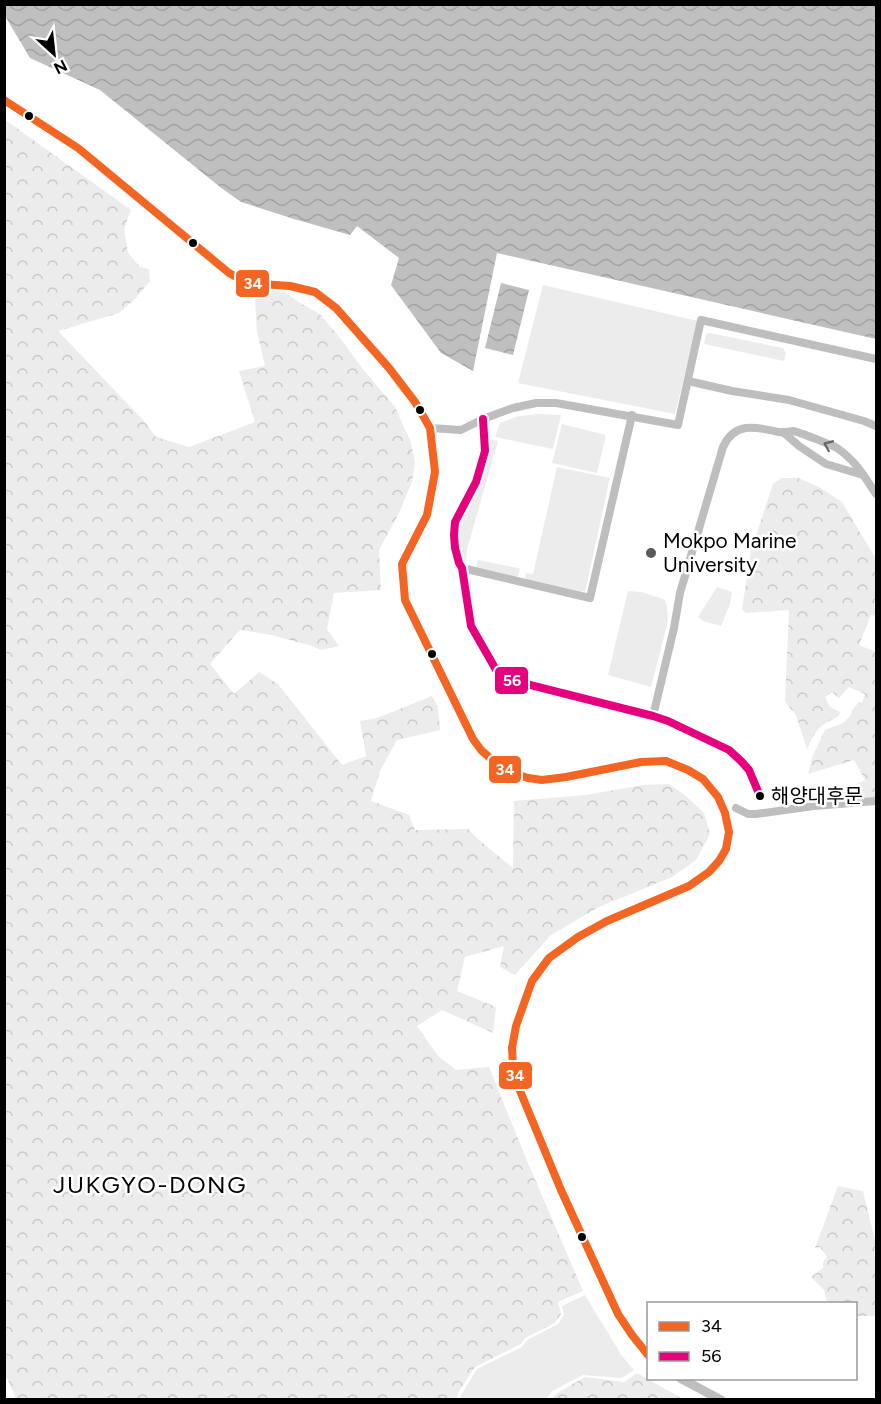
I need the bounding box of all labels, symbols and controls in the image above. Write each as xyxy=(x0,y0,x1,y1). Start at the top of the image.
north arrow xyxy=(24,24,84,84)
text: N xyxy=(51,56,70,78)
unlabelled marker xyxy=(23,110,35,122)
unlabelled marker xyxy=(187,237,199,249)
line badge: 34 xyxy=(235,269,270,298)
text: 34 xyxy=(243,274,263,293)
unlabelled marker xyxy=(414,404,426,416)
one-way arrow xyxy=(823,440,834,452)
place label: Mokpo Marine University xyxy=(663,528,797,577)
marker: Mokpo Marine University xyxy=(644,546,658,560)
unlabelled marker xyxy=(426,648,438,660)
line badge: 56 xyxy=(494,666,529,695)
text: 56 xyxy=(503,671,521,690)
line badge: 34 xyxy=(488,755,522,784)
text: 34 xyxy=(495,760,515,779)
place label: 해양대후문 xyxy=(771,784,863,808)
marker: 해양대후문 xyxy=(754,790,766,802)
line badge: 34 xyxy=(498,1061,533,1090)
text: 34 xyxy=(505,1066,525,1085)
district label: JUKGYO-DONG xyxy=(53,1170,247,1199)
unlabelled marker xyxy=(576,1231,588,1243)
legend xyxy=(647,1302,857,1380)
text: 34 xyxy=(701,1315,722,1337)
text: 56 xyxy=(701,1345,722,1367)

